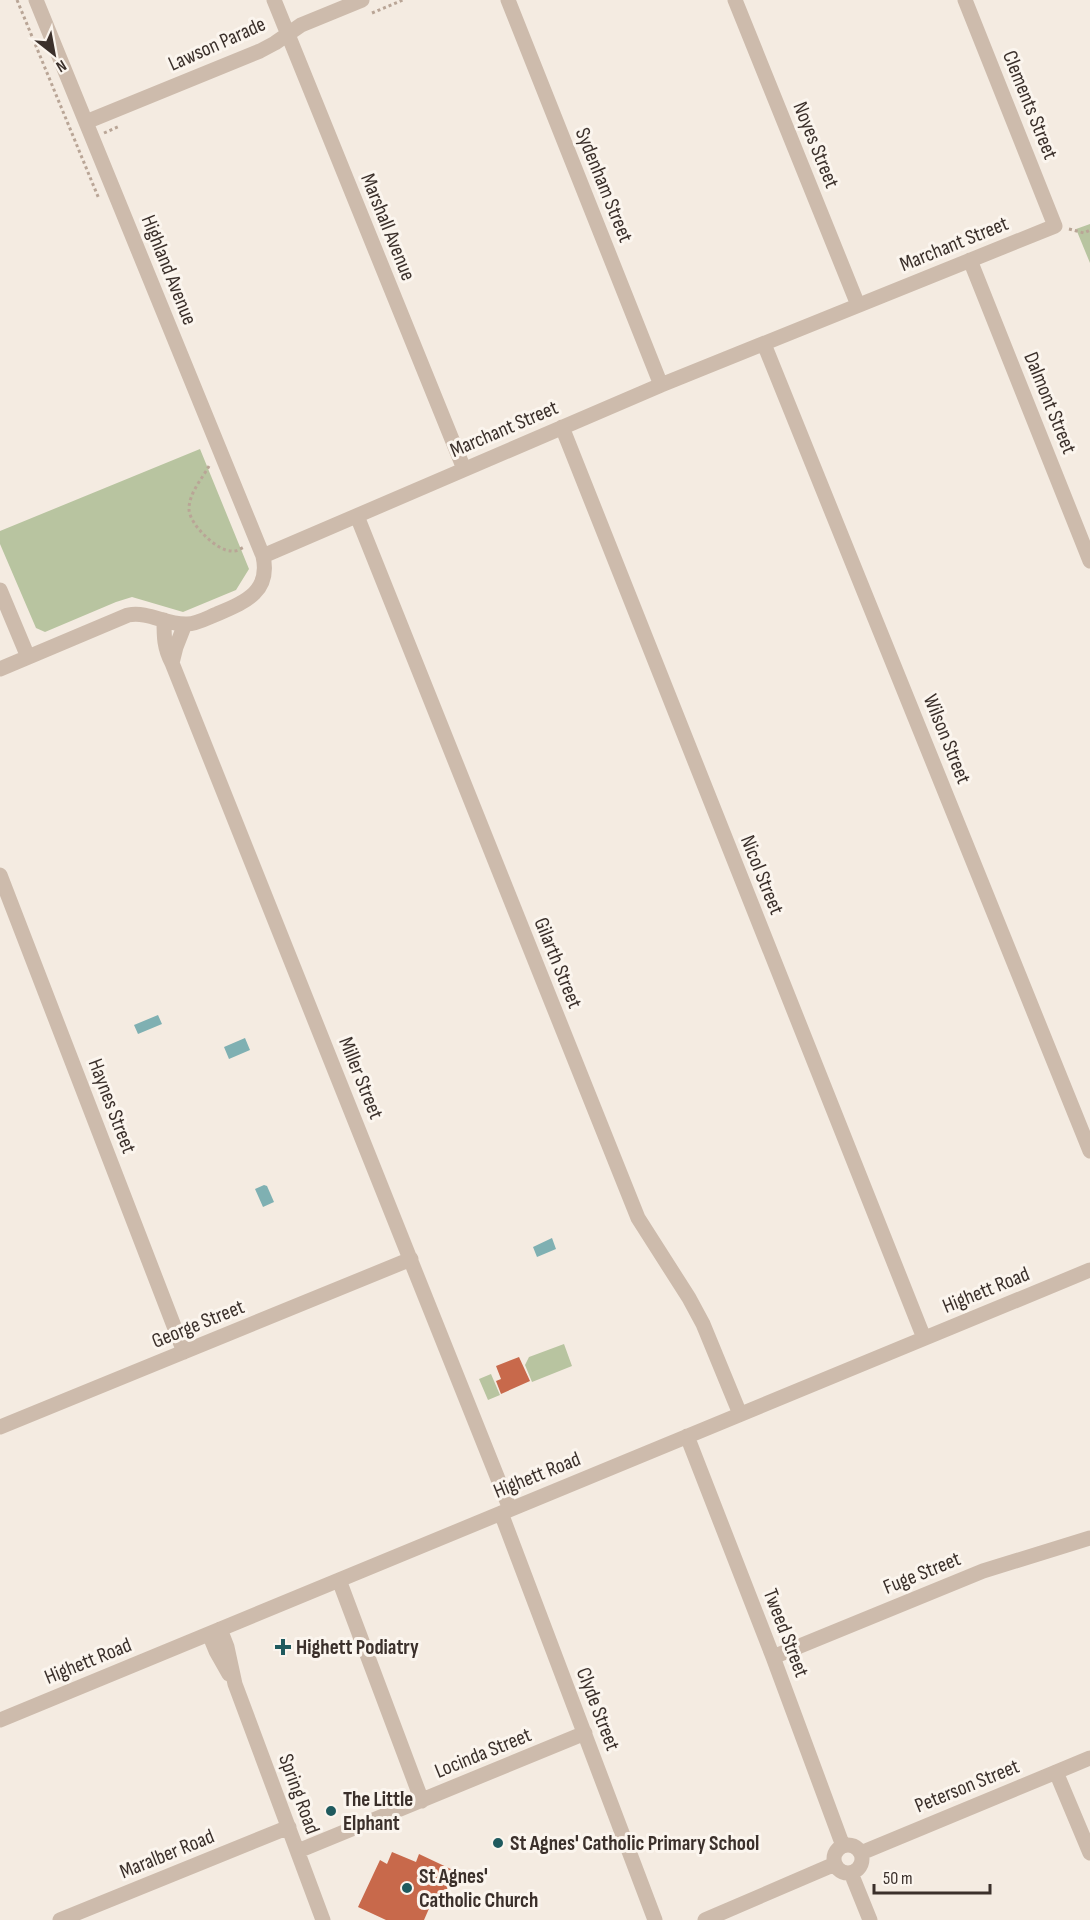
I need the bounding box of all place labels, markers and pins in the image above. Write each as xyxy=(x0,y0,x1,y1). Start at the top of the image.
place label: Highett Podiatry xyxy=(296,1635,419,1660)
marker: Highett Podiatry xyxy=(274,1638,292,1656)
place label: The Little Elphant xyxy=(343,1787,413,1836)
marker: The Little Elphant xyxy=(324,1804,338,1818)
place label: St Agnes' Catholic Primary School xyxy=(510,1831,759,1856)
marker: St Agnes' Catholic Primary School xyxy=(491,1836,505,1850)
place label: St Agnes' Catholic Church xyxy=(419,1864,538,1913)
marker: St Agnes' Catholic Church xyxy=(400,1881,414,1895)

